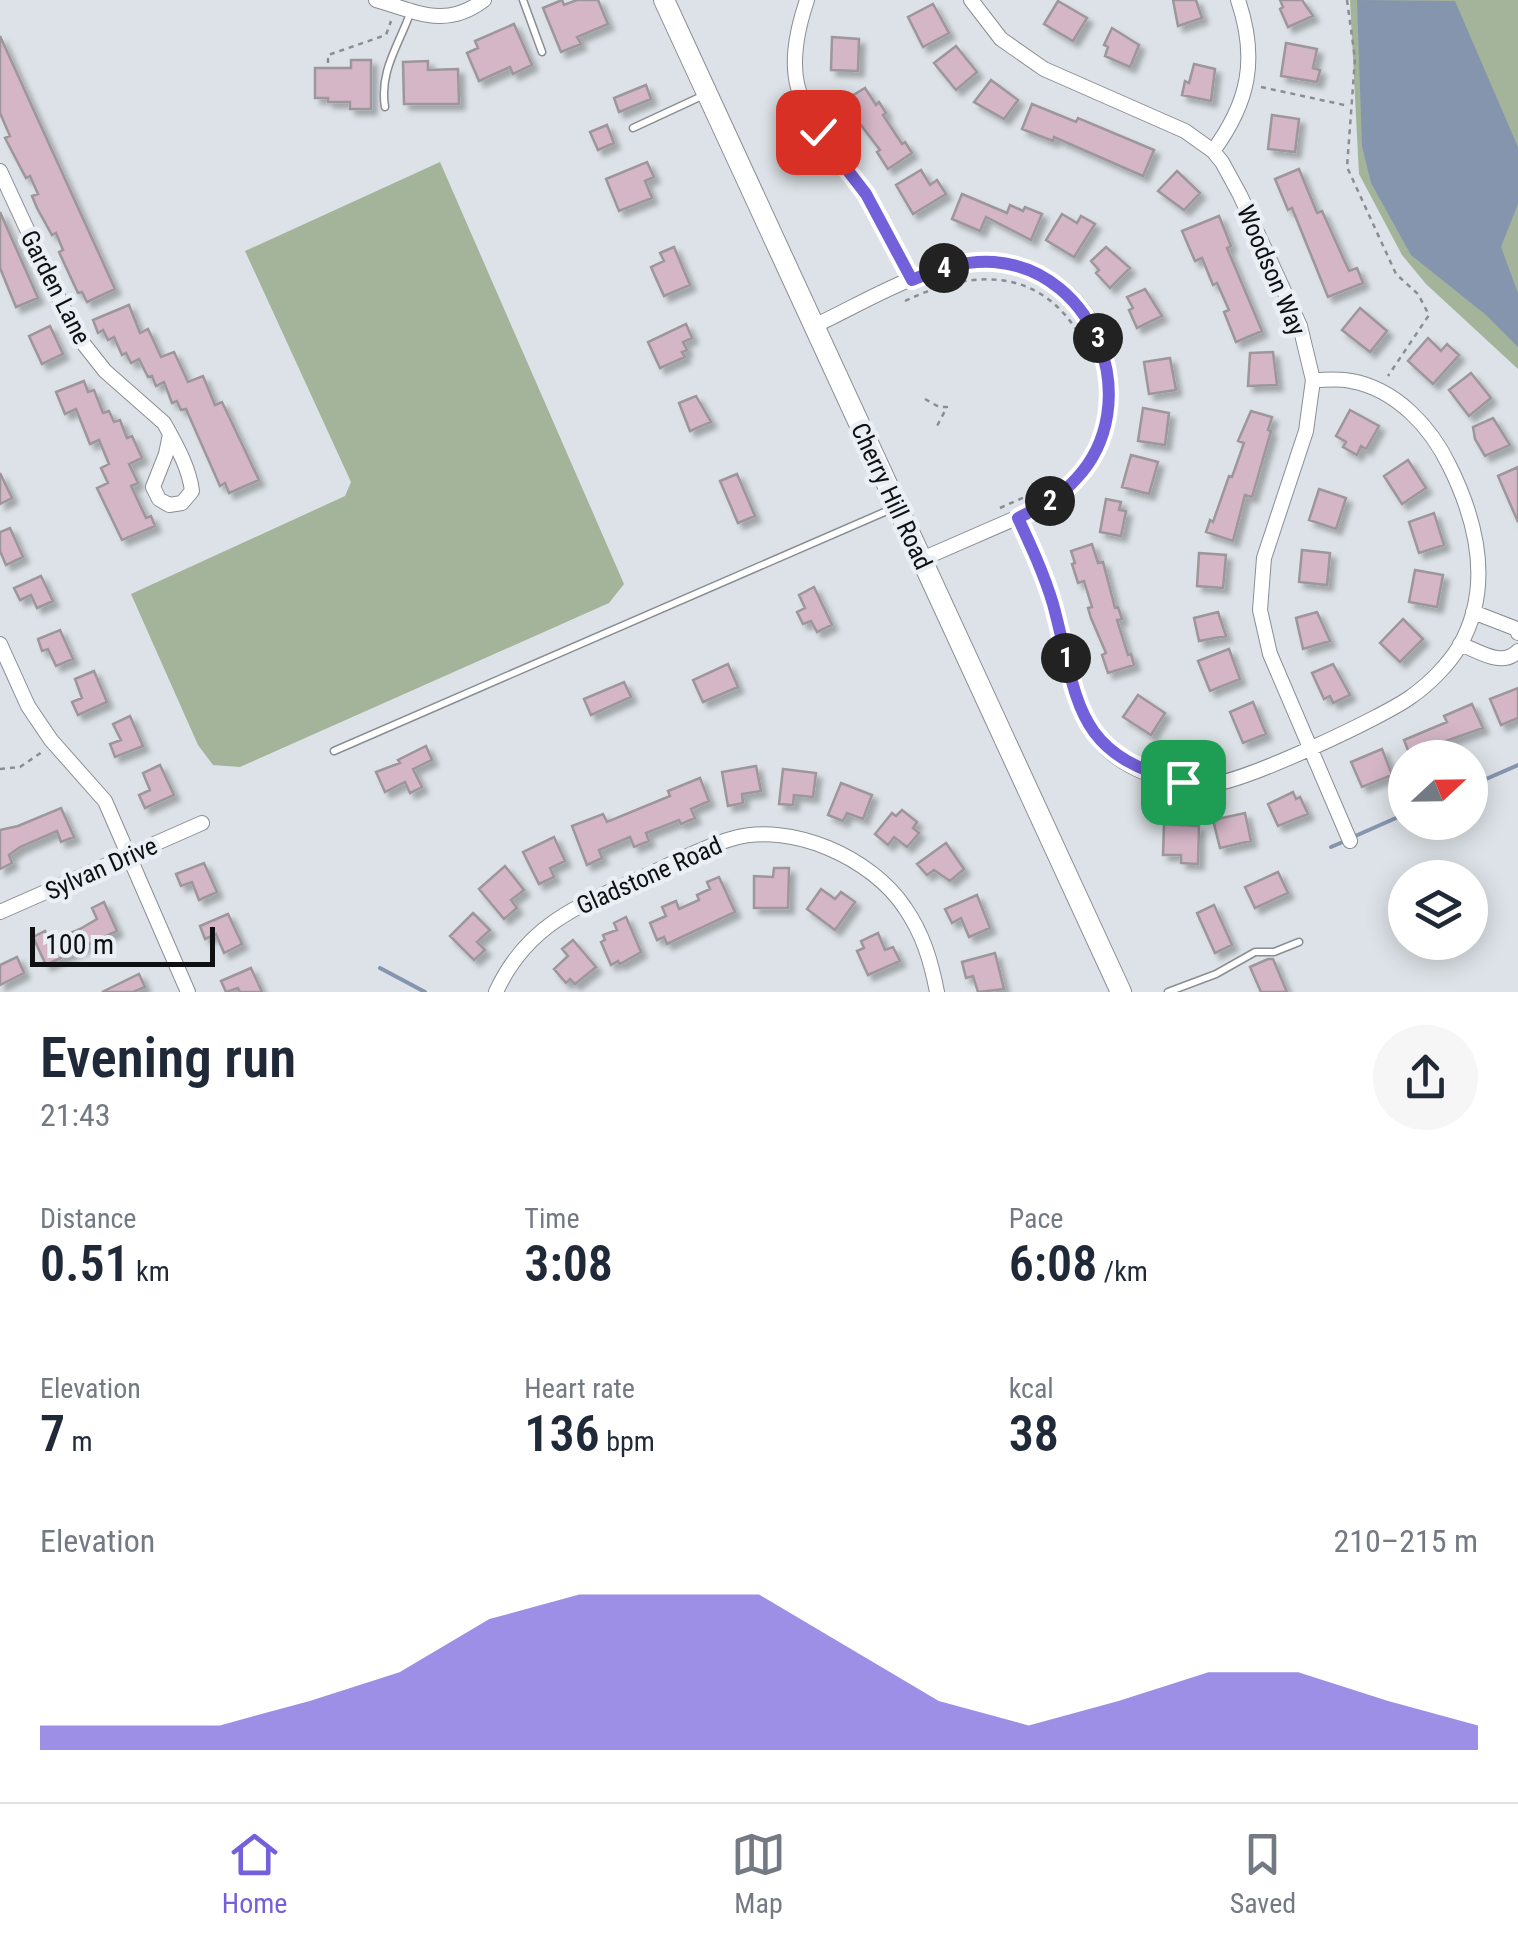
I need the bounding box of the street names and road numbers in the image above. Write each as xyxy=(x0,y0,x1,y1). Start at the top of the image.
street label: Woodson Way xyxy=(1231,201,1312,340)
street label: Garden Lane xyxy=(15,225,97,349)
street label: Cherry Hill Road xyxy=(845,418,938,574)
street label: Sylvan Drive xyxy=(41,831,162,906)
street label: Gladstone Road xyxy=(572,831,726,920)

